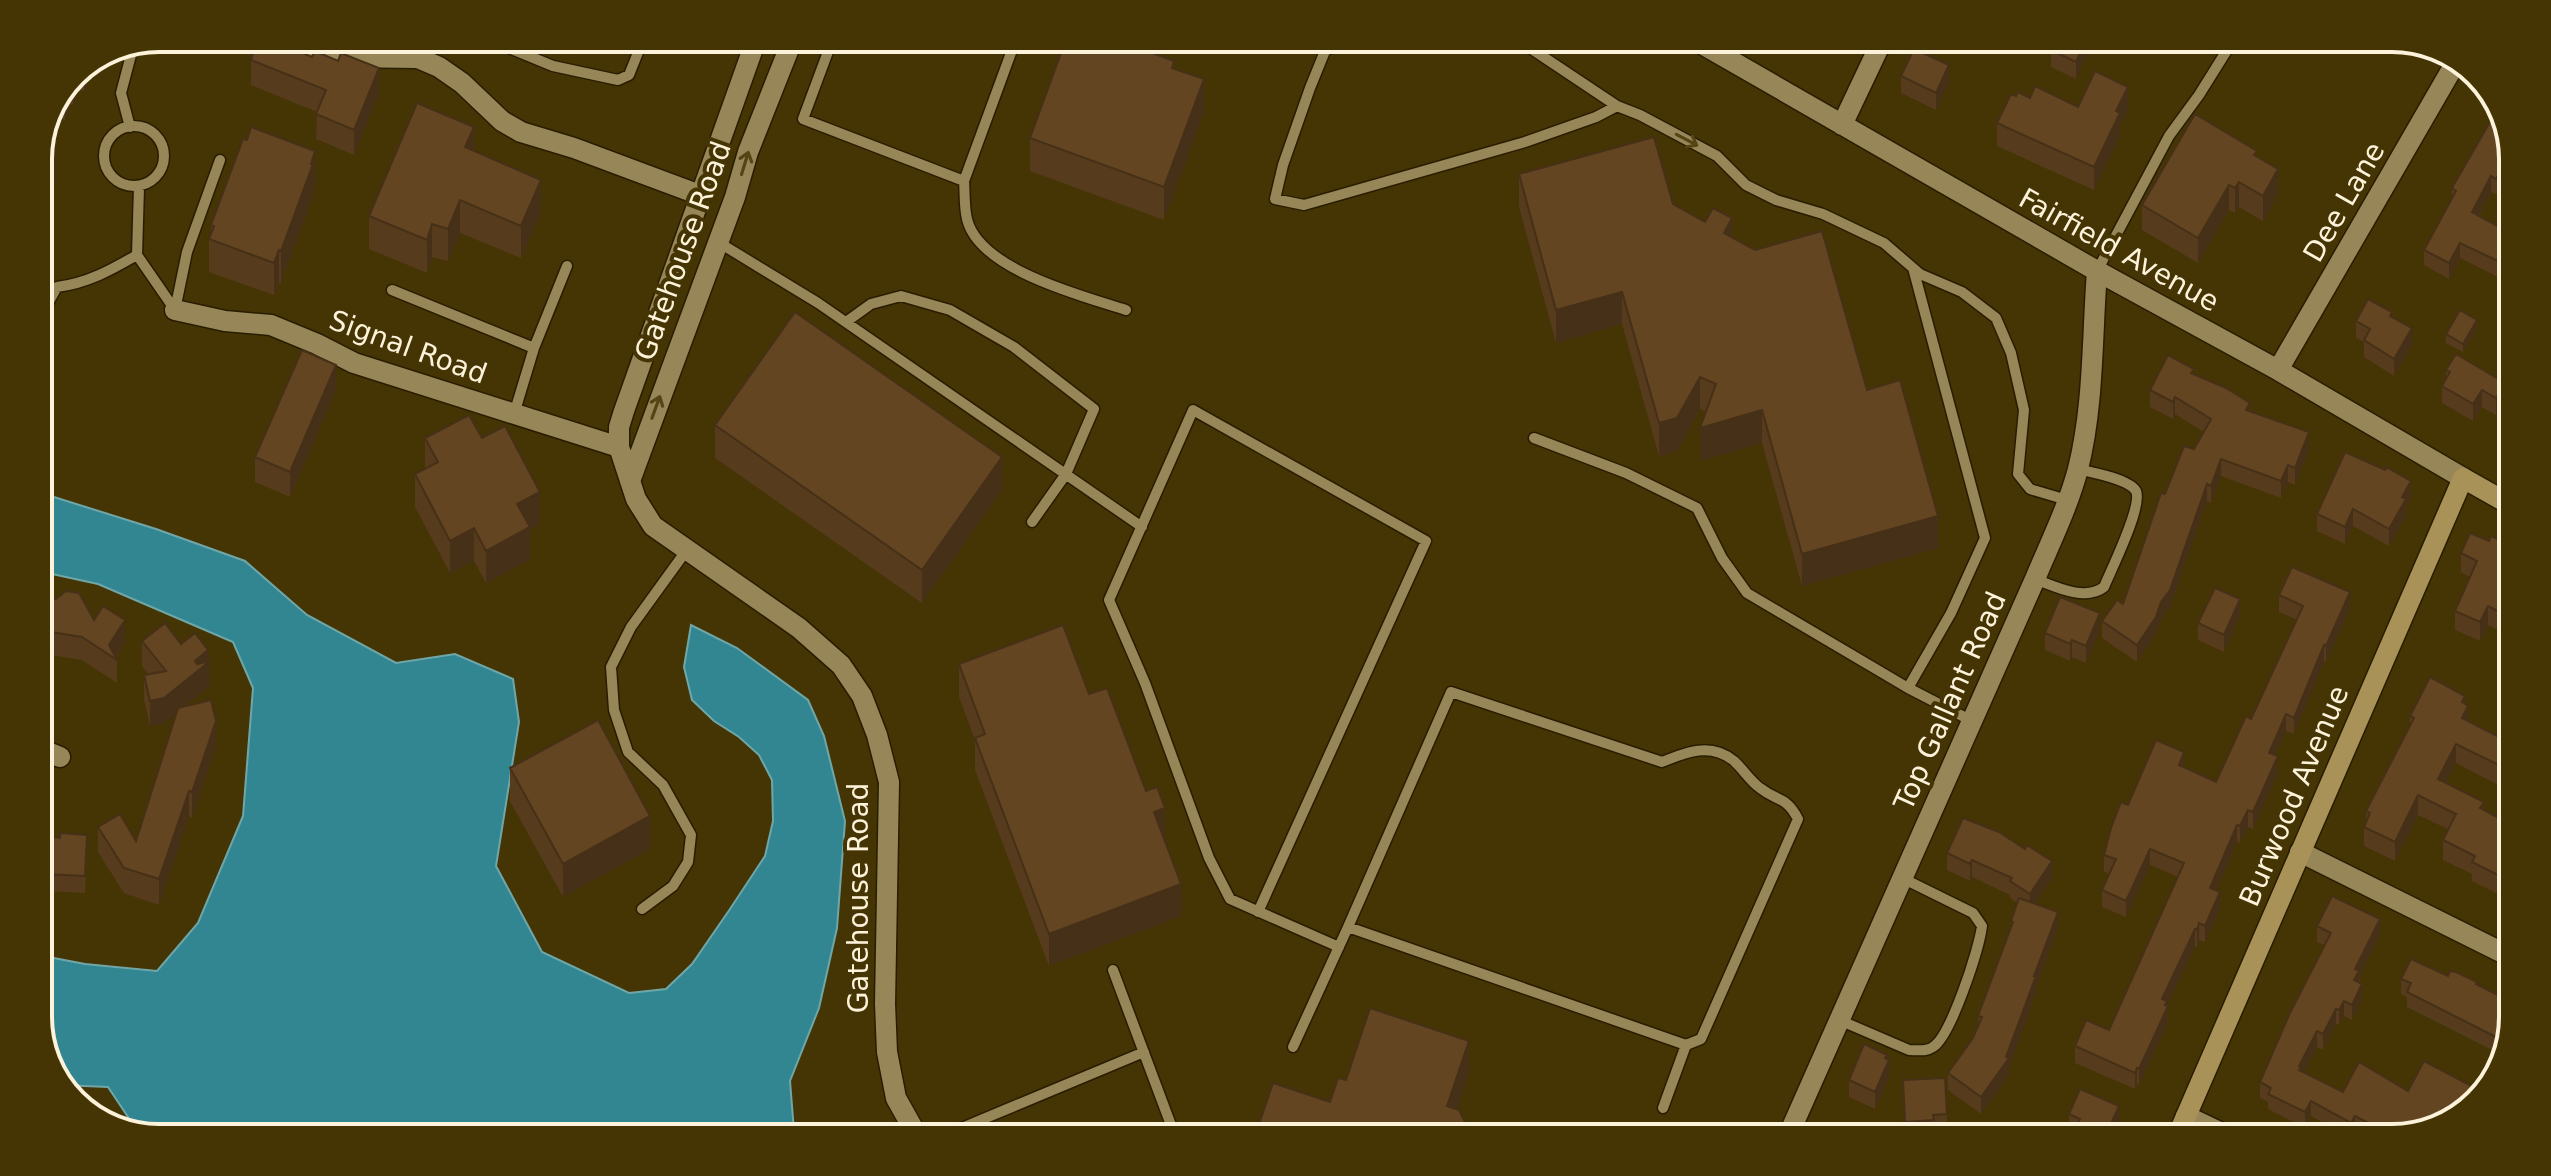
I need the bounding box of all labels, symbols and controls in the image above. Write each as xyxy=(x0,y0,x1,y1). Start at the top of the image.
one-way arrow xyxy=(1675,132,1698,148)
street label: Dee Lane xyxy=(2297,136,2391,268)
street label: Gatehouse Road xyxy=(628,137,738,365)
one-way arrow xyxy=(738,151,753,177)
street label: Fairfield Avenue xyxy=(2013,181,2225,319)
street label: Signal Road xyxy=(325,303,491,391)
one-way arrow xyxy=(649,395,664,420)
street label: Top Gallant Road xyxy=(1887,587,2013,816)
street label: Burwood Avenue xyxy=(2233,681,2355,911)
street label: Gatehouse Road xyxy=(842,783,875,1013)

